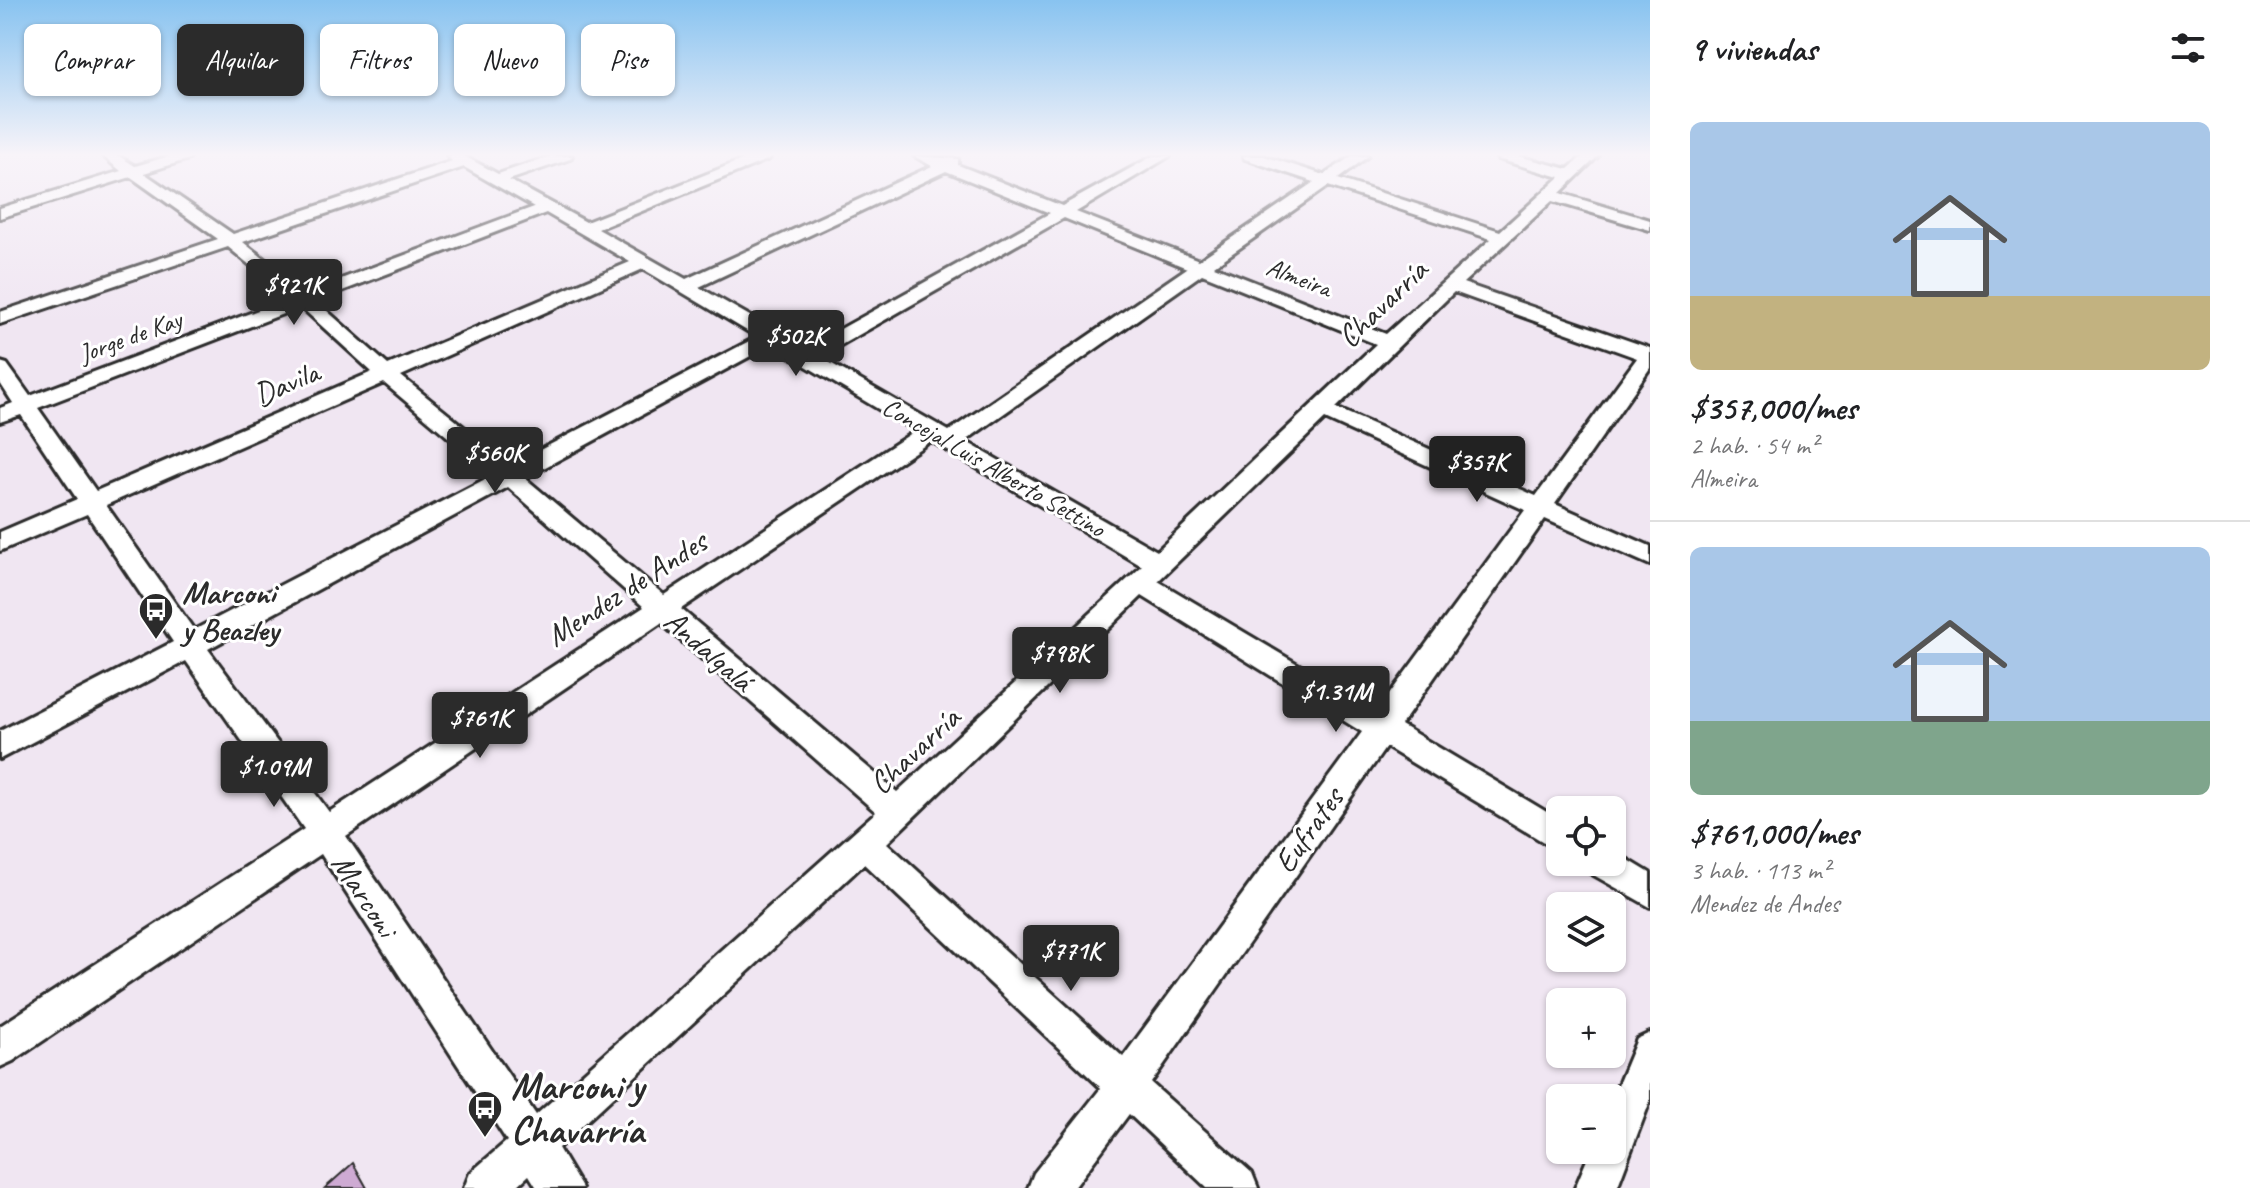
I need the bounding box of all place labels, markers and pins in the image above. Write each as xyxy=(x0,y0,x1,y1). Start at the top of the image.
pin: $921K xyxy=(238,259,350,327)
pin: $502K xyxy=(740,310,852,378)
pin: $560K xyxy=(439,427,551,495)
pin: $357K xyxy=(1421,436,1533,504)
place label: Marconi y Beazley xyxy=(179,572,282,650)
bus stop icon: Marconi y Beazley xyxy=(137,591,175,641)
pin: $798K xyxy=(1004,627,1116,695)
pin: $1.31M xyxy=(1271,666,1401,734)
pin: $761K xyxy=(424,692,536,760)
pin: $1.09M xyxy=(209,741,339,809)
pin: $771K xyxy=(1015,925,1127,993)
place label: Marconi y Chavarría xyxy=(511,1063,648,1154)
bus stop icon: Marconi y Chavarría xyxy=(466,1089,504,1139)

